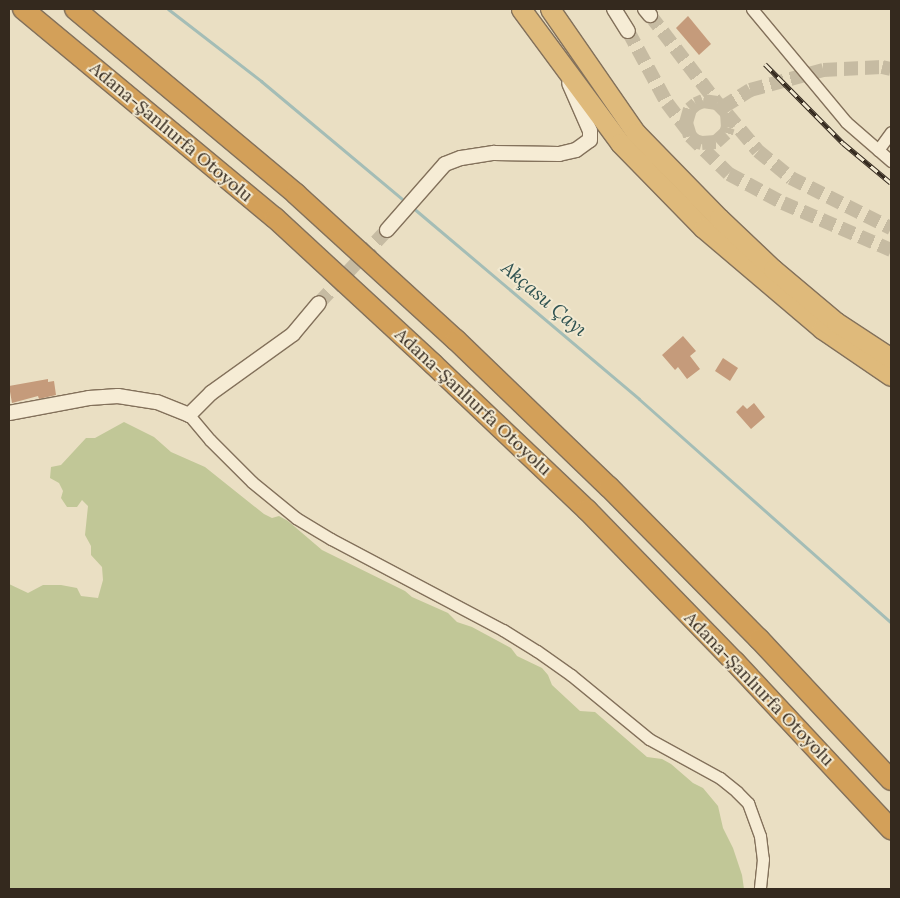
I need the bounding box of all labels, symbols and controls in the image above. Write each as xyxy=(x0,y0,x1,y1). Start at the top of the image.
street label: Adana-Şanlıurfa Otoyolu xyxy=(85,57,257,207)
water label: Akçasu Çayı xyxy=(497,257,591,341)
street label: Adana-Şanlıurfa Otoyolu xyxy=(390,324,556,480)
street label: Adana-Şanlıurfa Otoyolu xyxy=(680,607,838,771)

